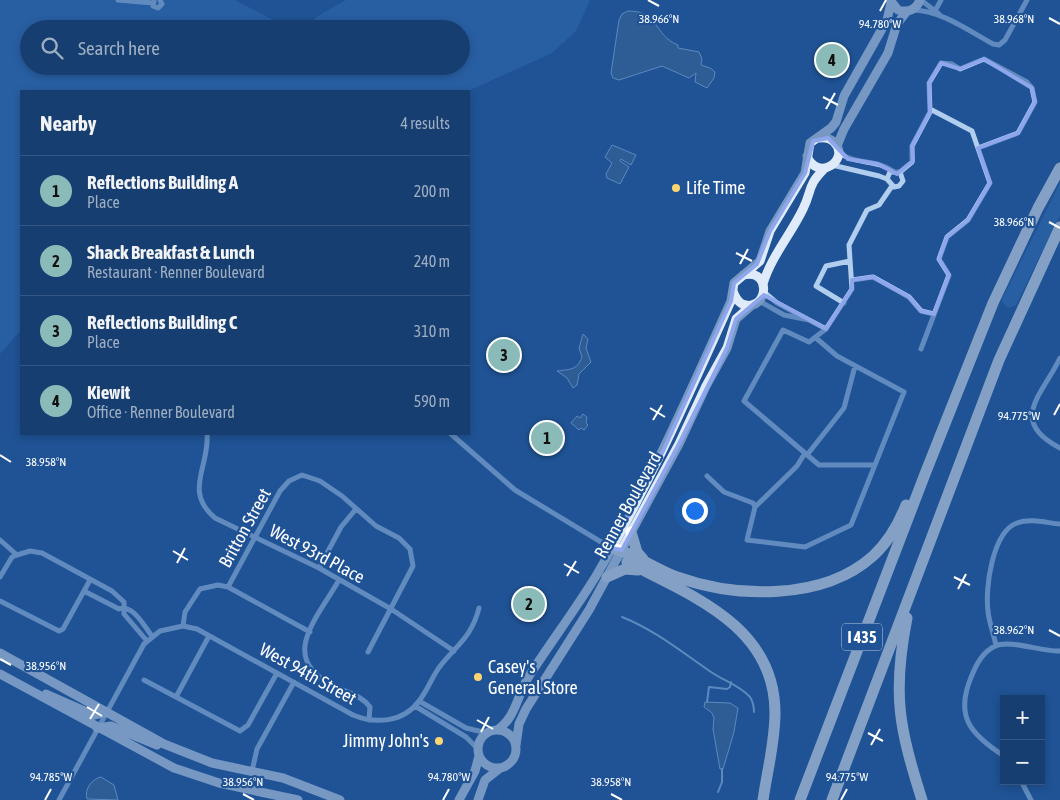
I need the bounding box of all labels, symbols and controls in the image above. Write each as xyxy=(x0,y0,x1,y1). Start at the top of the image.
text: 38.966°N xyxy=(639,12,679,26)
text: 38.968°N xyxy=(994,12,1034,26)
text: 94.780°W xyxy=(859,17,901,31)
search box xyxy=(20,20,470,75)
icon: search xyxy=(38,34,66,62)
text: Search here xyxy=(78,37,160,59)
pin: 4 xyxy=(816,41,848,79)
text: Nearby xyxy=(40,111,96,135)
text: 4 results xyxy=(400,114,450,132)
text: Reflections Building A xyxy=(87,171,238,193)
place label: Life Time xyxy=(686,177,746,198)
text: 1 xyxy=(52,182,60,200)
text: 200 m xyxy=(414,182,450,200)
marker: Life Time xyxy=(670,182,682,194)
text: Place xyxy=(87,193,120,211)
text: 38.966°N xyxy=(994,215,1034,229)
text: Shack Breakfast & Lunch xyxy=(87,241,255,263)
text: 2 xyxy=(52,252,60,270)
text: 240 m xyxy=(414,252,450,270)
text: Restaurant · Renner Boulevard xyxy=(87,263,265,281)
text: Reflections Building C xyxy=(87,311,237,333)
text: 3 xyxy=(52,322,60,340)
text: 310 m xyxy=(414,322,450,340)
text: Place xyxy=(87,333,120,351)
pin: 3 xyxy=(488,336,520,374)
text: Kiewit xyxy=(87,381,130,403)
text: 4 xyxy=(52,392,60,410)
text: 590 m xyxy=(414,392,450,410)
text: Office · Renner Boulevard xyxy=(87,403,235,421)
text: 94.775°W xyxy=(998,409,1040,423)
pin: 1 xyxy=(531,419,563,457)
street label: Renner Boulevard xyxy=(590,448,665,562)
text: 38.958°N xyxy=(26,455,66,469)
street label: Britton Street xyxy=(214,484,275,571)
your location xyxy=(682,498,708,524)
street label: West 93rd Place xyxy=(266,520,368,587)
pin: 2 xyxy=(513,585,545,623)
text: 38.962°N xyxy=(994,623,1034,637)
road number: I 435 xyxy=(842,624,882,650)
street label: West 94th Street xyxy=(256,638,360,709)
place label: Casey's General Store xyxy=(488,656,578,698)
text: 38.956°N xyxy=(26,659,66,673)
marker: Casey's General Store xyxy=(472,671,484,683)
map controls xyxy=(1000,695,1045,785)
button: + xyxy=(1000,695,1045,740)
place label: Jimmy John's xyxy=(343,730,429,751)
marker: Jimmy John's xyxy=(433,735,445,747)
button: − xyxy=(1000,740,1045,785)
text: 94.785°W xyxy=(30,770,72,784)
text: 94.780°W xyxy=(428,770,470,784)
text: 94.775°W xyxy=(826,770,868,784)
text: 38.956°N xyxy=(223,775,263,789)
text: 38.958°N xyxy=(591,775,631,789)

